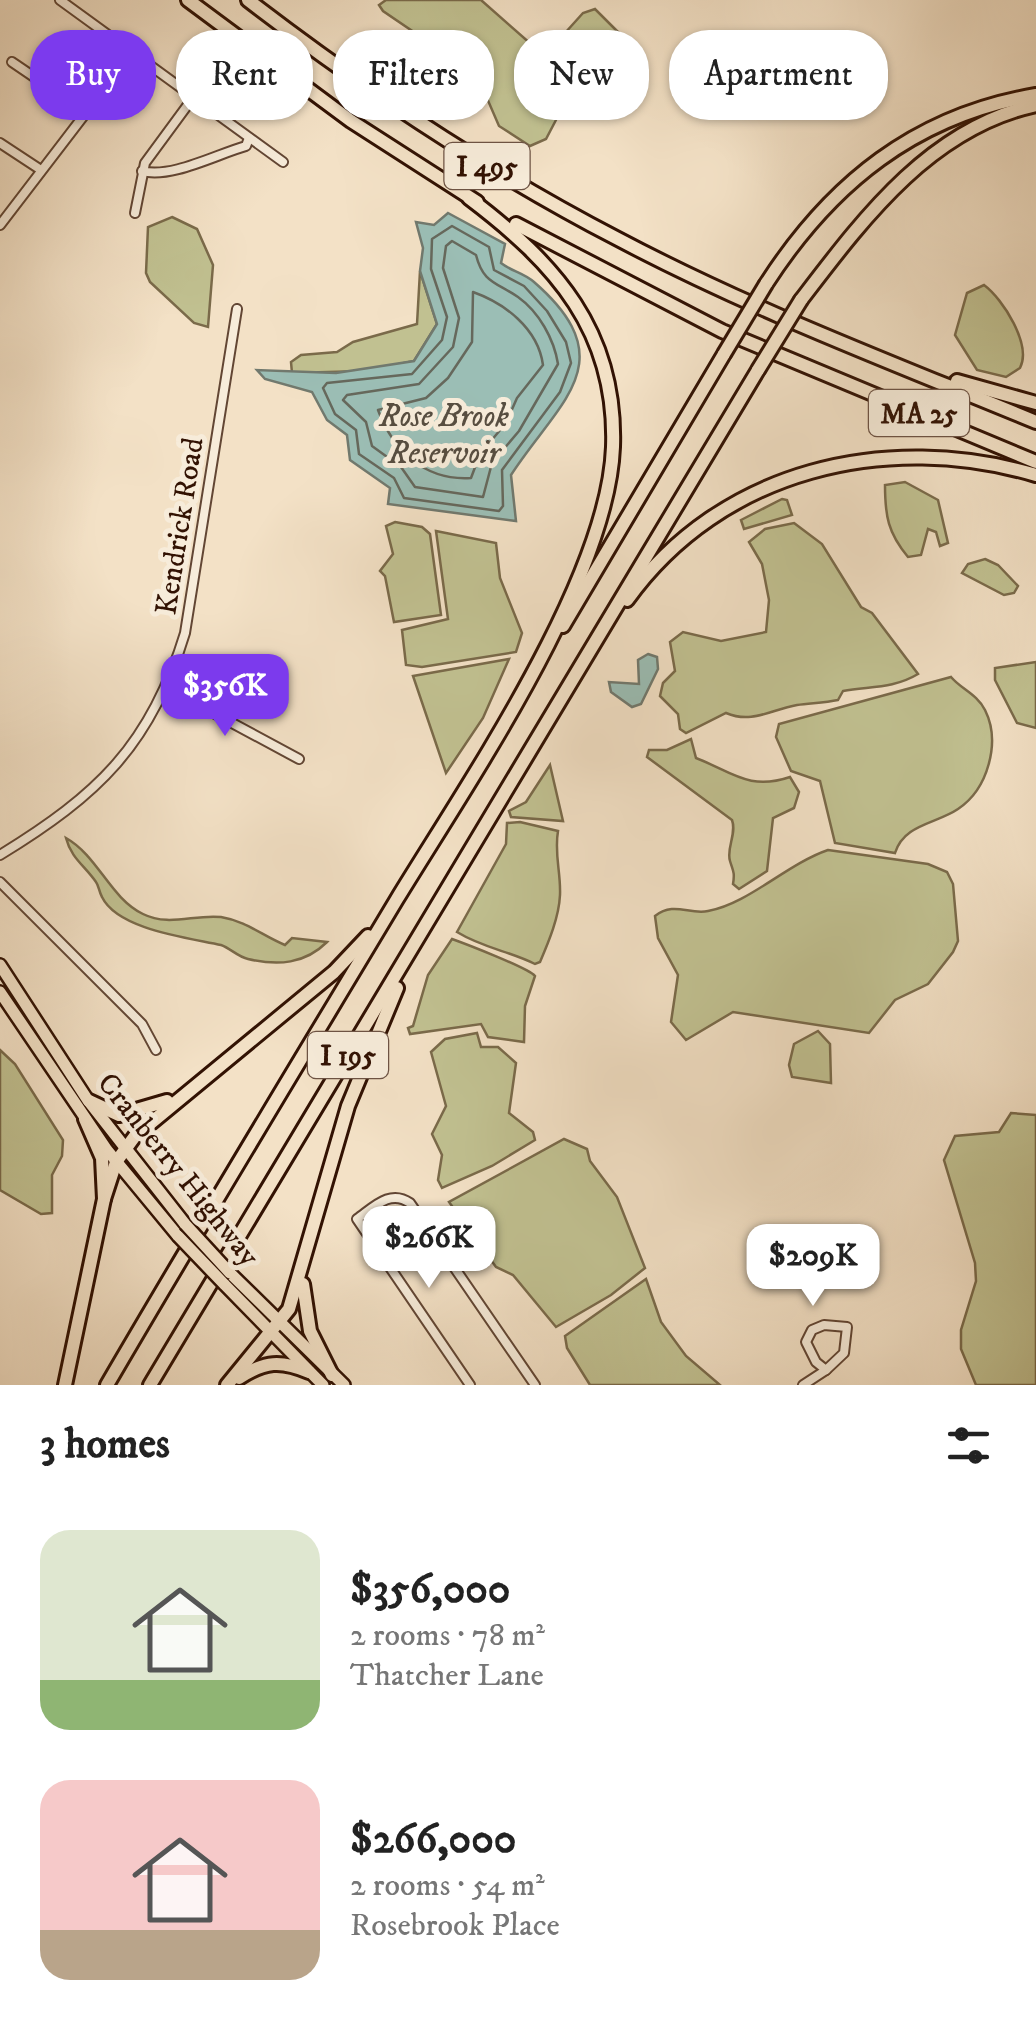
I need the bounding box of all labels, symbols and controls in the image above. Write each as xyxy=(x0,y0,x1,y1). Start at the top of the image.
chip: Buy xyxy=(30,30,156,120)
chip: Rent xyxy=(176,30,313,120)
chip: Filters xyxy=(333,30,494,120)
chip: New xyxy=(514,30,649,120)
chip: Apartment xyxy=(669,30,888,120)
road number: I 495 xyxy=(444,143,530,189)
road number: MA 25 xyxy=(869,390,969,436)
water label: Rose Brook Reservoir xyxy=(378,397,509,474)
street label: Kendrick Road xyxy=(148,435,213,618)
pin: $356K xyxy=(155,654,295,739)
text: $356K xyxy=(183,666,267,706)
road number: I 195 xyxy=(308,1032,388,1078)
street label: Cranberry Highway xyxy=(89,1066,268,1275)
pin: $266K xyxy=(359,1206,499,1291)
text: $266K xyxy=(385,1218,473,1258)
pin: $209K xyxy=(743,1224,883,1309)
text: $209K xyxy=(769,1236,857,1276)
icon: filters xyxy=(941,1418,996,1473)
text: 3 homes xyxy=(40,1419,170,1471)
text: $356,000 xyxy=(350,1564,510,1616)
icon: home xyxy=(120,1570,240,1690)
text: 2 rooms · 78 m² xyxy=(350,1616,545,1656)
text: Thatcher Lane xyxy=(350,1656,544,1696)
text: $266,000 xyxy=(350,1814,516,1866)
icon: home xyxy=(120,1820,240,1940)
text: 2 rooms · 54 m² xyxy=(350,1866,545,1906)
text: Rosebrook Place xyxy=(350,1906,560,1946)

